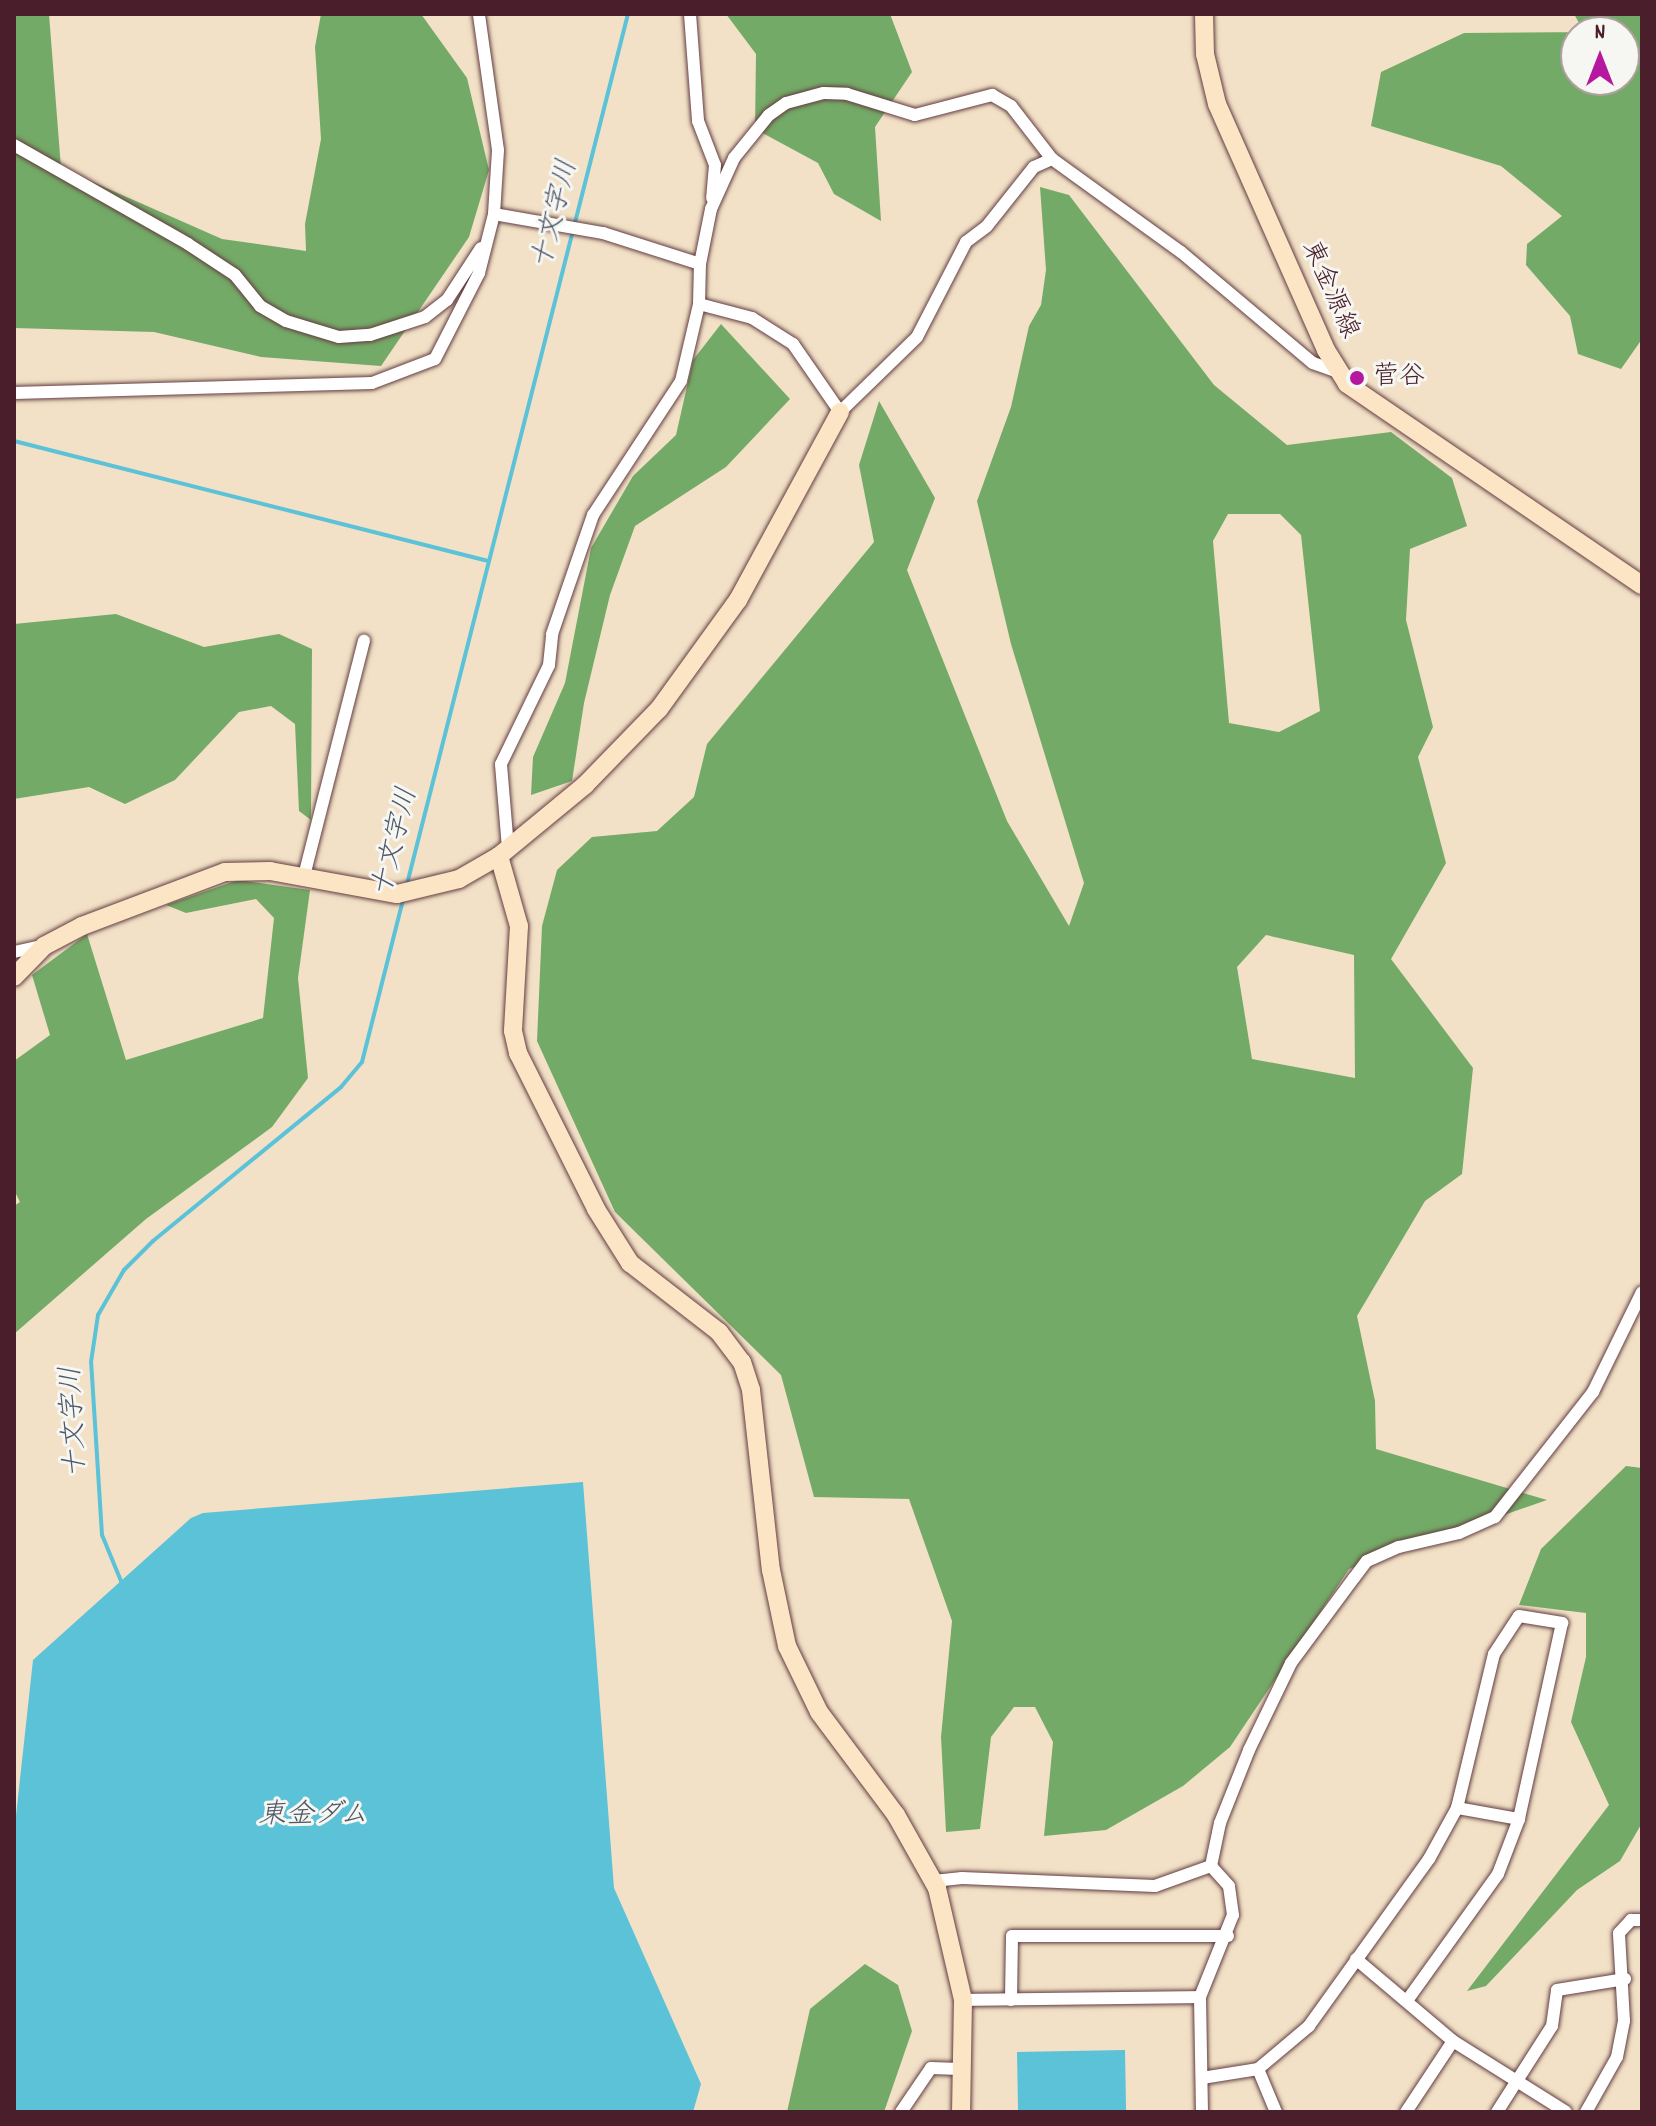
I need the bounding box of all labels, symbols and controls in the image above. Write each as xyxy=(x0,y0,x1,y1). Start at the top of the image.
north arrow xyxy=(1560,16,1640,96)
text: N xyxy=(1595,18,1605,49)
water label: 十文字川 xyxy=(527,157,587,273)
street label: 東金源線 xyxy=(1294,236,1364,344)
place label: 菅谷 xyxy=(1373,362,1425,394)
marker: 菅谷 xyxy=(1348,369,1366,387)
water label: 十文字川 xyxy=(367,785,427,901)
water label: 十文字川 xyxy=(56,1365,96,1479)
water label: 東金ダム xyxy=(257,1800,369,1834)

